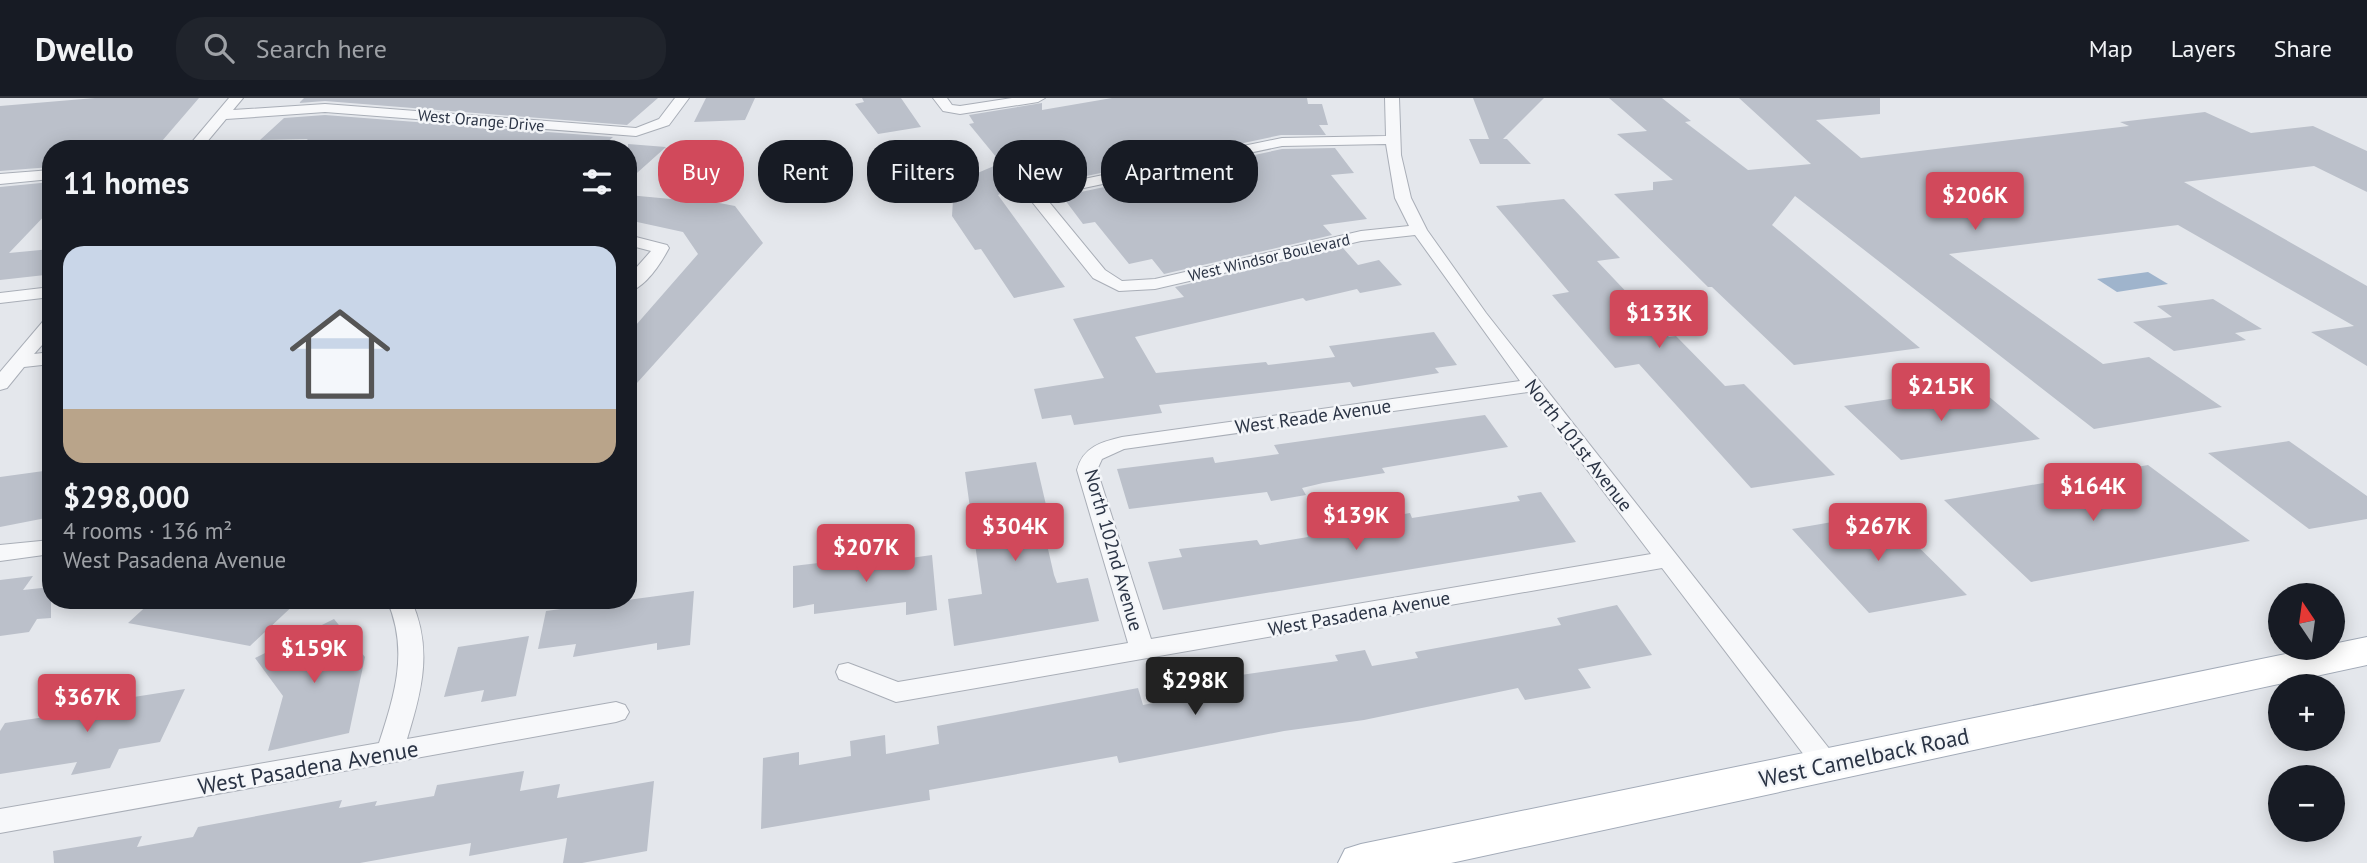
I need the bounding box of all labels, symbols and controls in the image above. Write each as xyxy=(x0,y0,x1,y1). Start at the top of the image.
search box xyxy=(176,17,666,80)
text: Dwello xyxy=(35,27,134,70)
icon: search xyxy=(200,29,238,67)
text: Search here xyxy=(256,32,387,65)
text: Map xyxy=(2089,33,2133,64)
text: Layers xyxy=(2171,33,2236,64)
text: Share xyxy=(2274,33,2332,64)
street label: West Orange Drive xyxy=(417,105,545,135)
chip: Buy xyxy=(658,140,744,203)
chip: Rent xyxy=(758,140,853,203)
chip: Filters xyxy=(867,140,979,203)
chip: New xyxy=(993,140,1087,203)
chip: Apartment xyxy=(1101,140,1258,203)
text: 11 homes xyxy=(63,163,189,202)
icon: filters xyxy=(578,163,616,201)
pin: $206K xyxy=(1926,172,2024,232)
text: $206K xyxy=(1942,180,2008,209)
street label: West Windsor Boulevard xyxy=(1186,229,1352,285)
pin: $133K xyxy=(1610,290,1708,350)
icon: home xyxy=(277,291,403,417)
text: $133K xyxy=(1626,298,1692,327)
pin: $215K xyxy=(1892,364,1990,423)
text: $215K xyxy=(1908,371,1974,400)
street label: North 101st Avenue xyxy=(1520,374,1638,516)
street label: West Reade Avenue xyxy=(1233,393,1393,439)
pin: $164K xyxy=(2044,464,2142,523)
street label: North 102nd Avenue xyxy=(1079,466,1149,634)
text: $164K xyxy=(2060,471,2126,500)
text: $298,000 xyxy=(63,477,190,516)
pin: $139K xyxy=(1307,492,1405,552)
text: $139K xyxy=(1323,500,1389,529)
pin: $304K xyxy=(966,504,1064,563)
pin: $267K xyxy=(1829,504,1927,563)
text: $304K xyxy=(982,511,1048,540)
text: $267K xyxy=(1845,511,1911,540)
text: 4 rooms · 136 m² xyxy=(63,516,232,545)
pin: $207K xyxy=(817,524,915,584)
text: $207K xyxy=(833,532,899,561)
text: West Pasadena Avenue xyxy=(63,545,286,574)
north arrow xyxy=(2268,583,2345,660)
map controls xyxy=(2268,583,2345,842)
street label: West Pasadena Avenue xyxy=(1266,585,1452,641)
pin: $159K xyxy=(265,626,363,685)
text: $159K xyxy=(281,633,347,662)
pin: $298K xyxy=(1146,658,1244,717)
text: $298K xyxy=(1162,665,1228,694)
pin: $367K xyxy=(38,674,136,734)
button: + xyxy=(2268,674,2345,751)
text: $367K xyxy=(54,682,120,711)
street label: West Camelback Road xyxy=(1756,721,1972,793)
street label: West Pasadena Avenue xyxy=(196,733,420,801)
button: − xyxy=(2268,765,2345,842)

